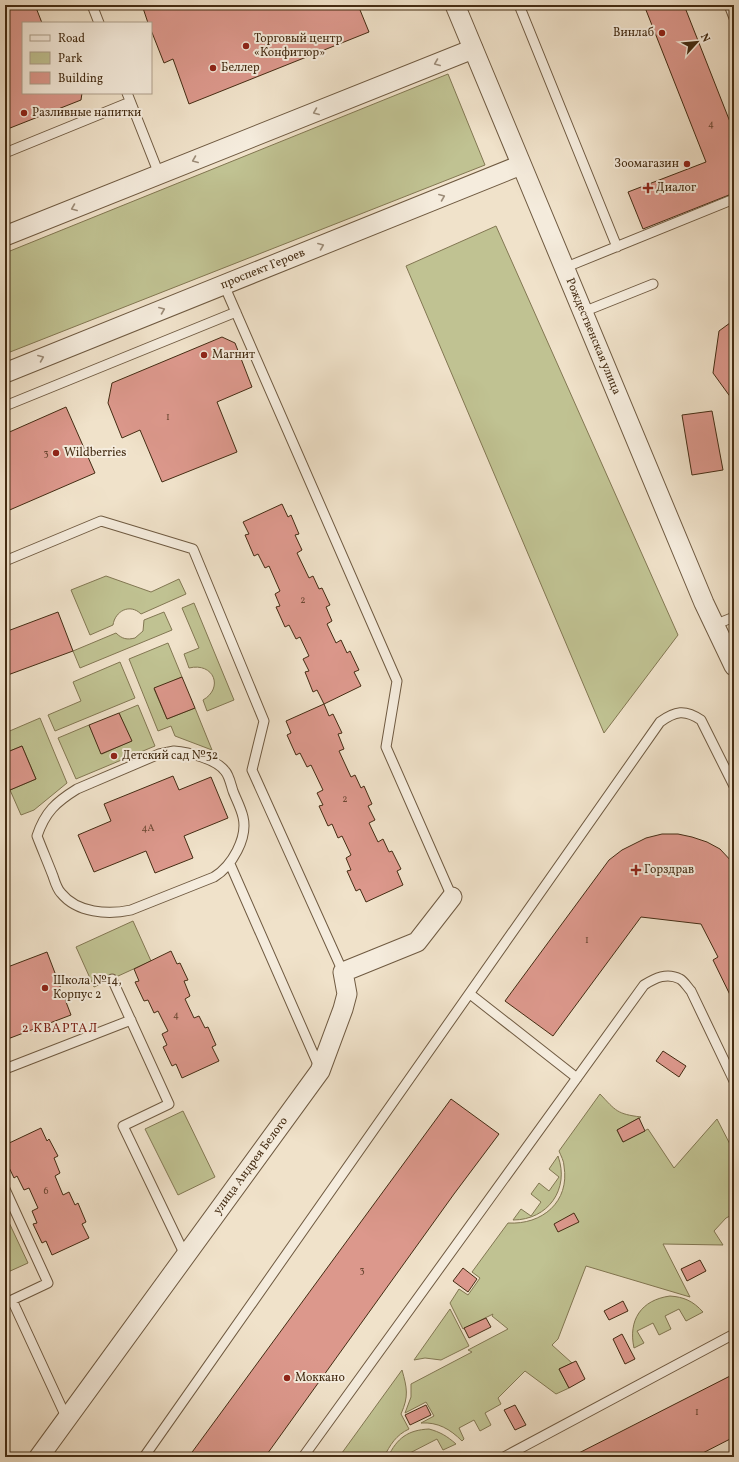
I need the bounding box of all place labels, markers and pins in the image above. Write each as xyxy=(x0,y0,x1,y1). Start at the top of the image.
place label: Винлаб xyxy=(613,25,654,41)
marker: Винлаб xyxy=(657,28,667,38)
place label: Торговый центр «Конфитюр» xyxy=(254,31,343,61)
marker: Торговый центр «Конфитюр» xyxy=(241,41,251,51)
place label: Беллер xyxy=(221,60,260,76)
marker: Беллер xyxy=(208,63,218,73)
place label: Разливные напитки xyxy=(32,105,141,121)
marker: Разливные напитки xyxy=(19,108,29,118)
place label: Зоомагазин xyxy=(614,156,679,172)
marker: Зоомагазин xyxy=(682,159,692,169)
place label: Диалог xyxy=(656,180,697,196)
marker: Диалог xyxy=(643,183,653,193)
place label: Магнит xyxy=(212,347,255,363)
marker: Магнит xyxy=(199,350,209,360)
place label: Wildberries xyxy=(64,445,126,461)
marker: Wildberries xyxy=(51,448,61,458)
place label: Детский сад №32 xyxy=(122,748,218,764)
marker: Детский сад №32 xyxy=(109,751,119,761)
place label: Горздрав xyxy=(644,862,694,878)
marker: Горздрав xyxy=(631,865,641,875)
place label: Школа №14, Корпус 2 xyxy=(53,973,122,1003)
marker: Школа №14, Корпус 2 xyxy=(40,983,50,993)
place label: Моккано xyxy=(295,1370,345,1386)
marker: Моккано xyxy=(282,1373,292,1383)

